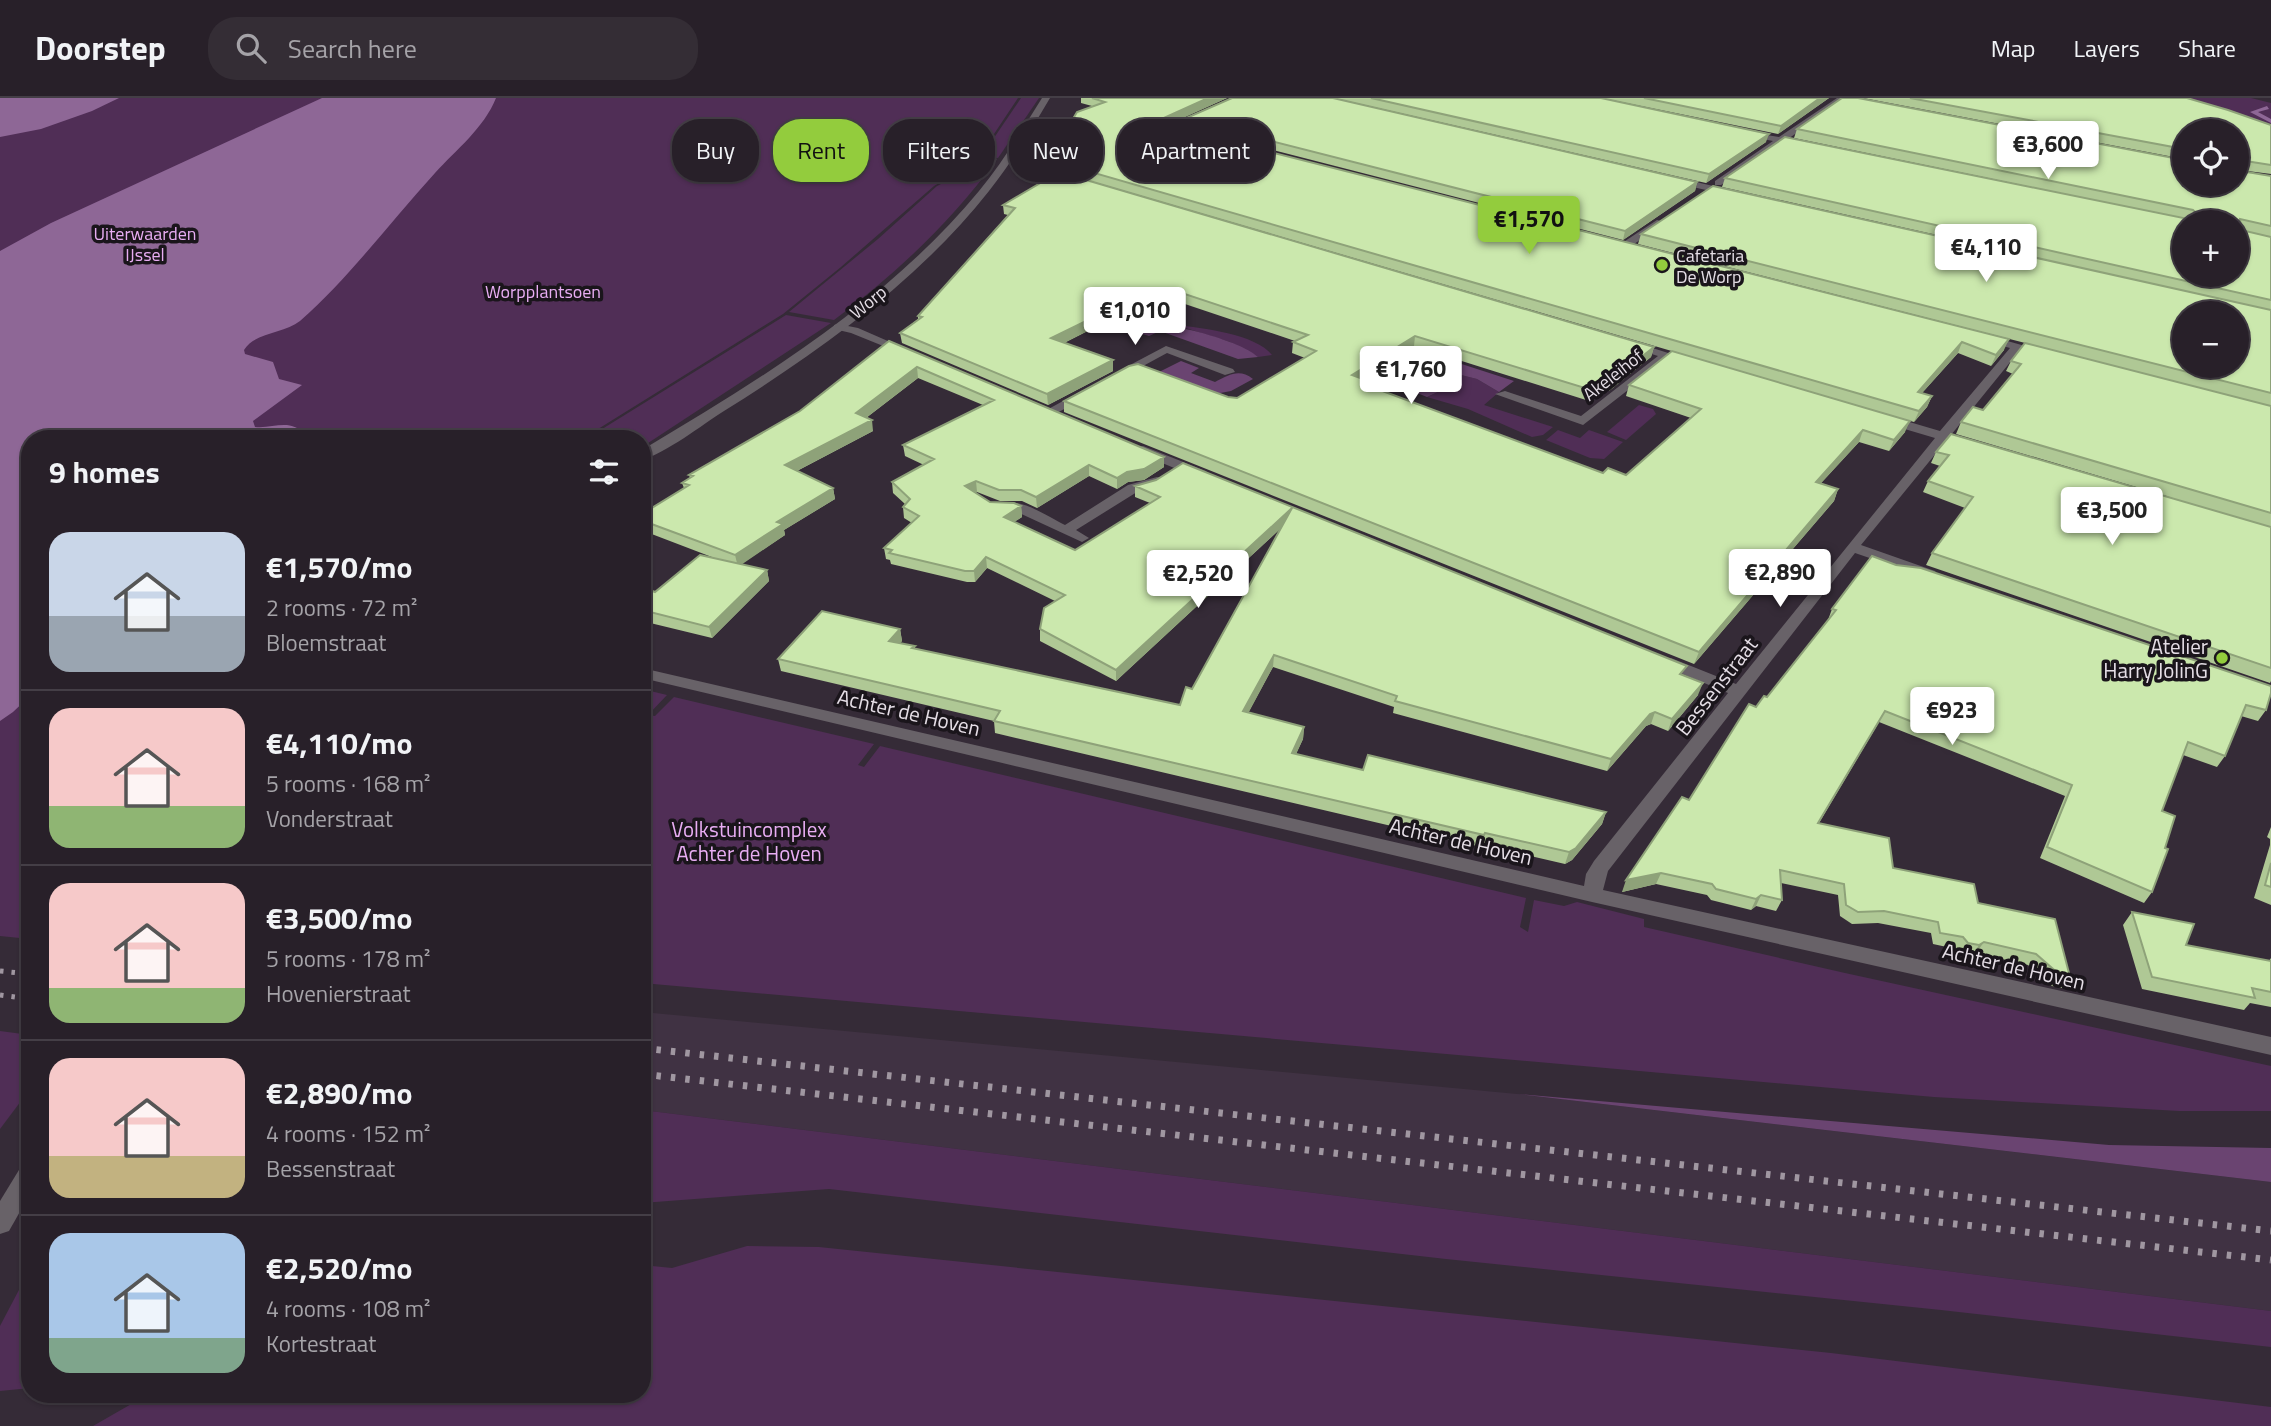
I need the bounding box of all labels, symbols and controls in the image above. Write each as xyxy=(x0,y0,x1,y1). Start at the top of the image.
search box xyxy=(208,17,698,80)
text: Doorstep xyxy=(35,23,166,73)
icon: search xyxy=(232,29,270,67)
text: Search here xyxy=(288,29,417,68)
text: Map xyxy=(1991,30,2036,66)
text: Layers xyxy=(2074,30,2140,66)
text: Share xyxy=(2178,30,2236,66)
chip: Buy xyxy=(672,119,759,182)
chip: Rent xyxy=(773,119,869,182)
chip: Filters xyxy=(883,119,995,182)
chip: New xyxy=(1009,119,1103,182)
chip: Apartment xyxy=(1117,119,1274,182)
map controls xyxy=(2172,119,2249,378)
button: locate xyxy=(2172,119,2249,196)
pin: €3,600 xyxy=(1991,122,2105,181)
text: €3,600 xyxy=(2013,126,2083,161)
pin: €1,570 xyxy=(1472,197,1586,256)
text: €1,570 xyxy=(1494,201,1564,236)
button: + xyxy=(2172,210,2249,287)
park label: Uiterwaarden IJssel xyxy=(93,220,197,268)
pin: €4,110 xyxy=(1929,225,2043,284)
text: €4,110 xyxy=(1951,229,2021,264)
place label: Cafetaria De Worp xyxy=(1676,242,1744,290)
marker: Cafetaria De Worp xyxy=(1654,257,1670,273)
park label: Worpplantsoen xyxy=(485,278,601,305)
street label: Worp xyxy=(844,279,892,325)
pin: €1,010 xyxy=(1078,288,1192,347)
text: €1,010 xyxy=(1100,292,1170,327)
button: − xyxy=(2172,301,2249,378)
street label: Akeleihof xyxy=(1577,343,1649,407)
pin: €1,760 xyxy=(1354,346,1468,406)
text: €1,760 xyxy=(1376,351,1446,386)
text: 9 homes xyxy=(49,449,160,495)
icon: filters xyxy=(585,453,623,491)
pin: €3,500 xyxy=(2055,488,2169,547)
text: €3,500 xyxy=(2077,492,2147,527)
text: €1,570/mo xyxy=(266,544,412,590)
pin: €2,520 xyxy=(1141,550,1255,610)
pin: €2,890 xyxy=(1723,550,1837,609)
text: €2,890 xyxy=(1745,554,1815,589)
text: €2,520 xyxy=(1163,555,1233,590)
icon: home xyxy=(105,560,189,644)
text: 2 rooms · 72 m² xyxy=(266,590,417,625)
text: Bloemstraat xyxy=(266,625,386,660)
street label: Bessenstraat xyxy=(1667,629,1765,742)
place label: Atelier Harry JolinG xyxy=(2103,630,2208,686)
marker: Atelier Harry JolinG xyxy=(2214,650,2230,666)
street label: Achter de Hoven xyxy=(834,680,984,744)
pin: €923 xyxy=(1911,688,1993,747)
text: €923 xyxy=(1926,692,1978,727)
text: €4,110/mo xyxy=(266,720,412,766)
icon: home xyxy=(105,736,189,820)
text: 5 rooms · 168 m² xyxy=(266,766,430,801)
text: Vonderstraat xyxy=(266,801,393,836)
street label: Achter de Hoven xyxy=(1386,809,1536,873)
park label: Volkstuincomplex Achter de Hoven xyxy=(671,813,827,869)
text: €3,500/mo xyxy=(266,895,412,941)
icon: home xyxy=(105,911,189,995)
street label: Achter de Hoven xyxy=(1939,934,2089,998)
text: 5 rooms · 178 m² xyxy=(266,941,430,976)
text: Hovenierstraat xyxy=(266,976,411,1011)
text: €2,890/mo xyxy=(266,1070,412,1116)
icon: home xyxy=(105,1086,189,1170)
text: 4 rooms · 152 m² xyxy=(266,1116,430,1151)
text: Bessenstraat xyxy=(266,1151,395,1186)
text: €2,520/mo xyxy=(266,1245,412,1291)
icon: home xyxy=(105,1261,189,1345)
text: 4 rooms · 108 m² xyxy=(266,1291,430,1326)
text: Kortestraat xyxy=(266,1326,376,1361)

